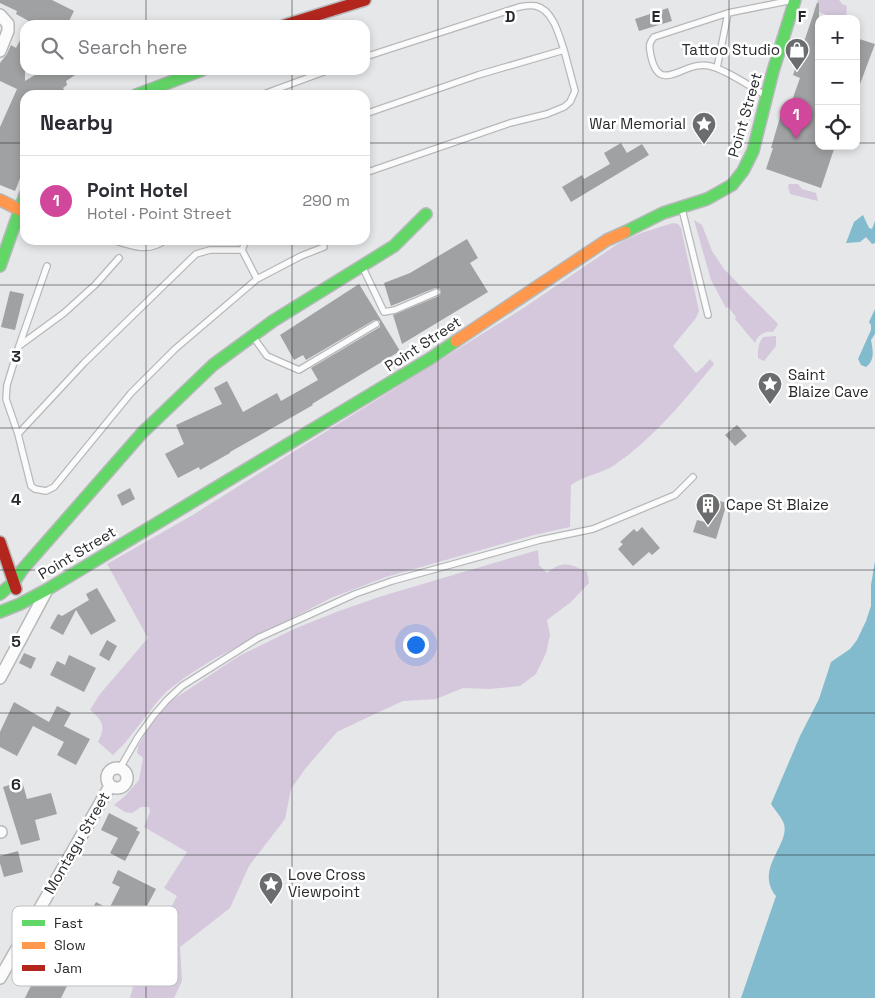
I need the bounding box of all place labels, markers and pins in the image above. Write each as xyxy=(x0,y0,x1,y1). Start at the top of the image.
shop icon: Tattoo Studio xyxy=(784,37,810,71)
place label: Tattoo Studio xyxy=(682,40,780,59)
pin: 1 xyxy=(780,98,812,139)
place icon: War Memorial xyxy=(691,111,717,145)
place label: War Memorial xyxy=(589,114,686,133)
place label: Saint Blaize Cave xyxy=(788,365,869,401)
place icon: Saint Blaize Cave xyxy=(757,371,783,405)
building icon: Cape St Blaize xyxy=(695,492,721,526)
place label: Cape St Blaize xyxy=(726,495,829,514)
place label: Love Cross Viewpoint xyxy=(288,865,366,901)
place icon: Love Cross Viewpoint xyxy=(258,871,284,905)

